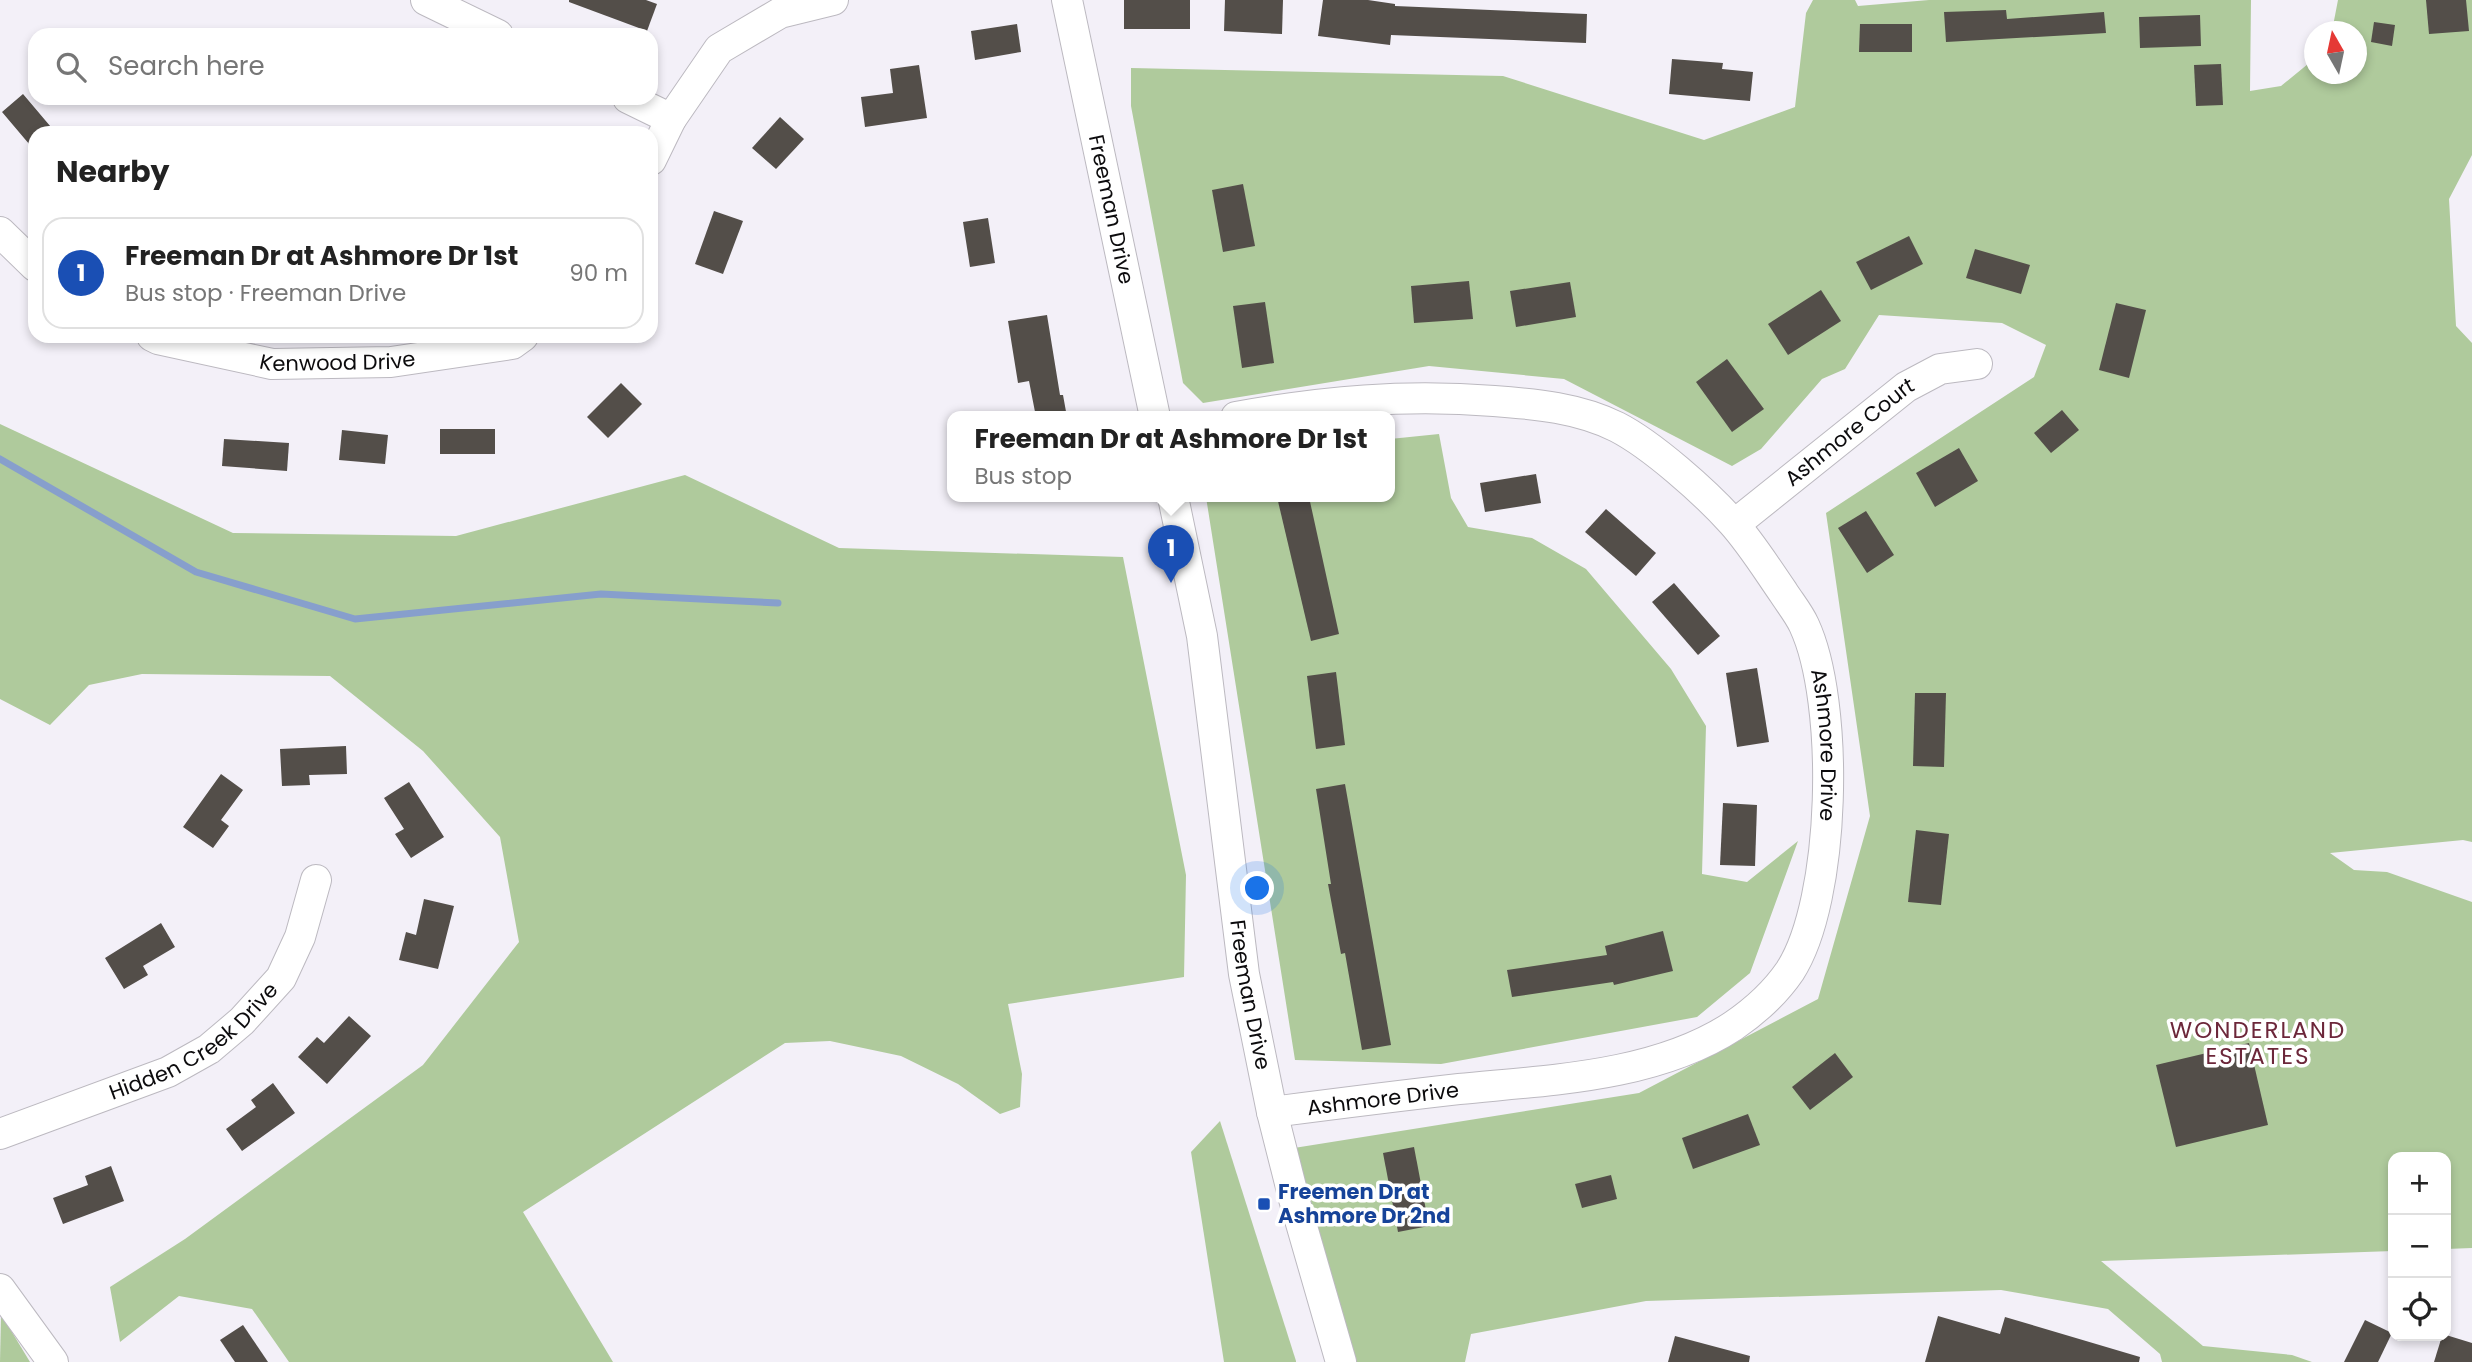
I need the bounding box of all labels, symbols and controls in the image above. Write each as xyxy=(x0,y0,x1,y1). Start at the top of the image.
north arrow xyxy=(2304,21,2367,84)
search box xyxy=(28,28,658,105)
icon: search xyxy=(52,48,90,86)
text: Search here xyxy=(108,48,265,84)
street label: Freeman Drive xyxy=(1082,132,1142,287)
text: Nearby xyxy=(56,150,170,193)
text: Freeman Dr at Ashmore Dr 1st xyxy=(125,238,518,274)
text: 1 xyxy=(77,257,85,289)
text: 90 m xyxy=(569,257,628,289)
text: Bus stop · Freeman Drive xyxy=(125,277,406,309)
street label: Kenwood Drive xyxy=(257,344,417,378)
street label: Ashmore Court xyxy=(1778,370,1919,493)
popup xyxy=(947,411,1395,502)
text: Freeman Dr at Ashmore Dr 1st xyxy=(974,421,1368,457)
text: Bus stop xyxy=(974,460,1072,492)
pin: 1 xyxy=(1148,525,1194,583)
street label: Ashmore Drive xyxy=(1804,666,1843,822)
your location xyxy=(1240,871,1274,905)
street label: Freeman Drive xyxy=(1223,918,1278,1072)
street label: Hidden Creek Drive xyxy=(105,976,284,1107)
district label: WONDERLAND ESTATES xyxy=(2170,1014,2346,1072)
street label: Ashmore Drive xyxy=(1305,1075,1461,1122)
map controls xyxy=(2388,1152,2451,1341)
button: + xyxy=(2388,1152,2451,1215)
place label: Freemen Dr at Ashmore Dr 2nd xyxy=(1278,1177,1450,1230)
marker: Freemen Dr at Ashmore Dr 2nd xyxy=(1256,1196,1272,1212)
button: − xyxy=(2388,1215,2451,1278)
button: locate xyxy=(2388,1278,2451,1341)

